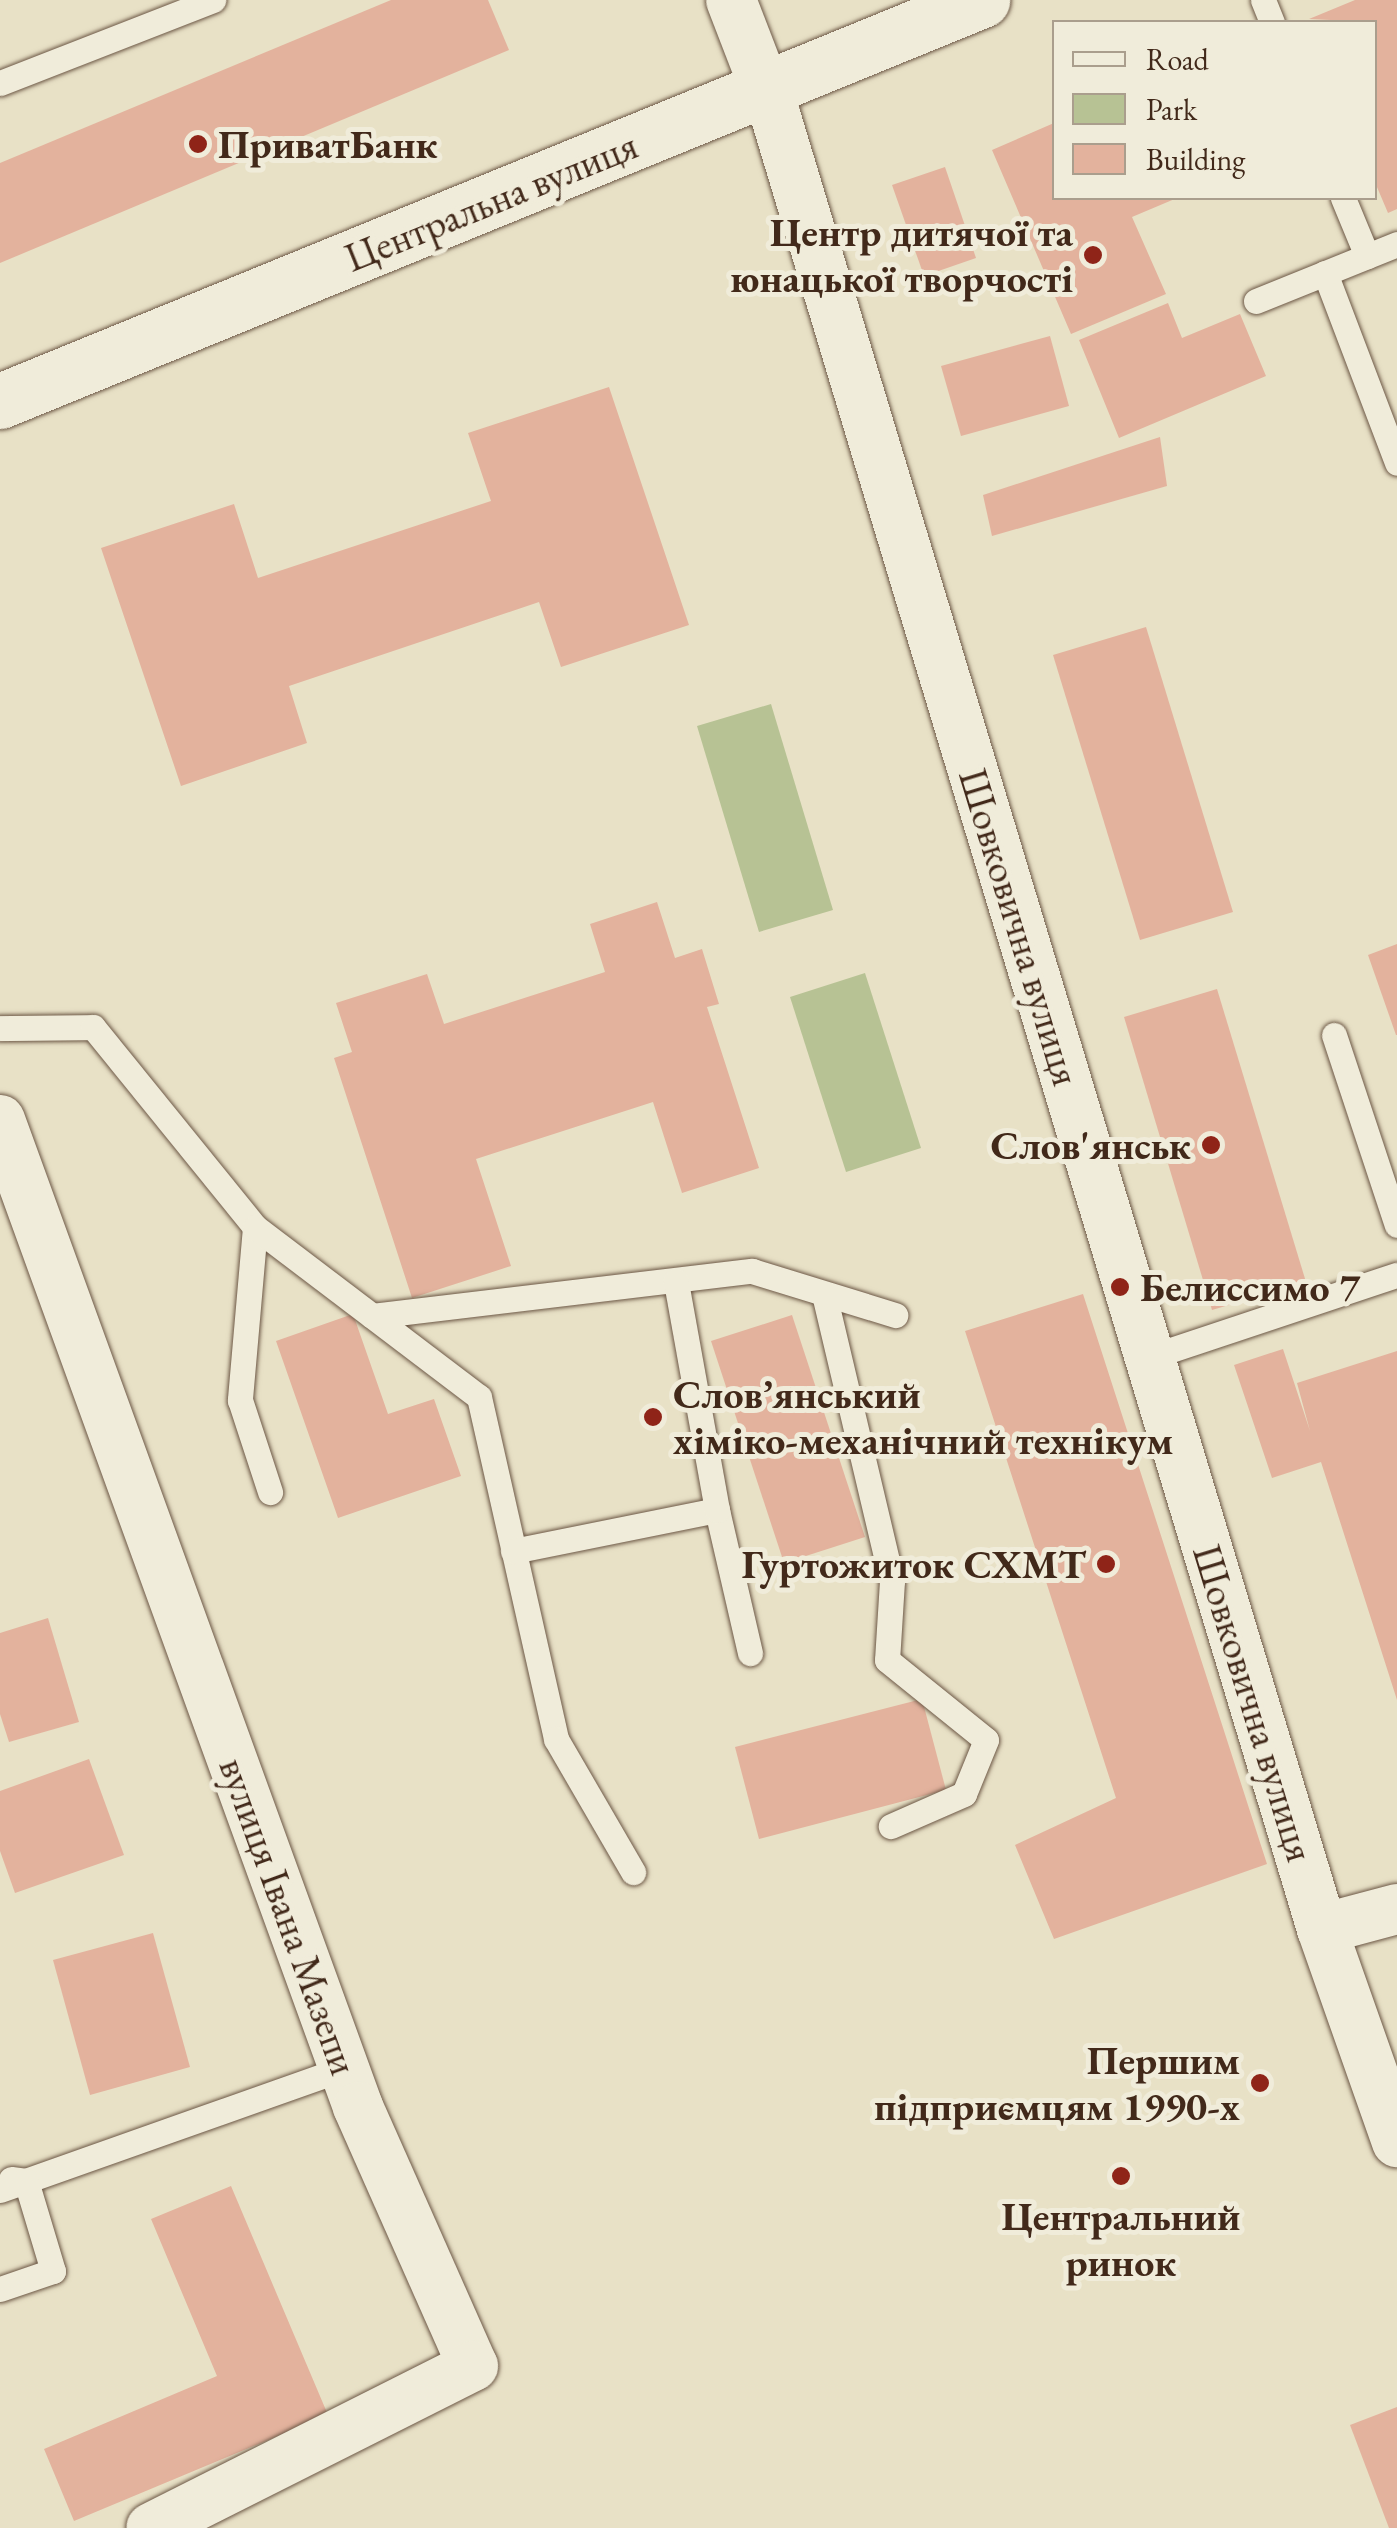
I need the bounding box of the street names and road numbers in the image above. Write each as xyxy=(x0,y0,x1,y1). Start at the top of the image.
street label: Центральна вулиця xyxy=(338,120,644,282)
street label: Шовковична вулиця xyxy=(949,763,1091,1091)
street label: Шовковична вулиця xyxy=(1183,1539,1325,1867)
street label: вулиця Івана Мазепи xyxy=(209,1751,369,2081)

